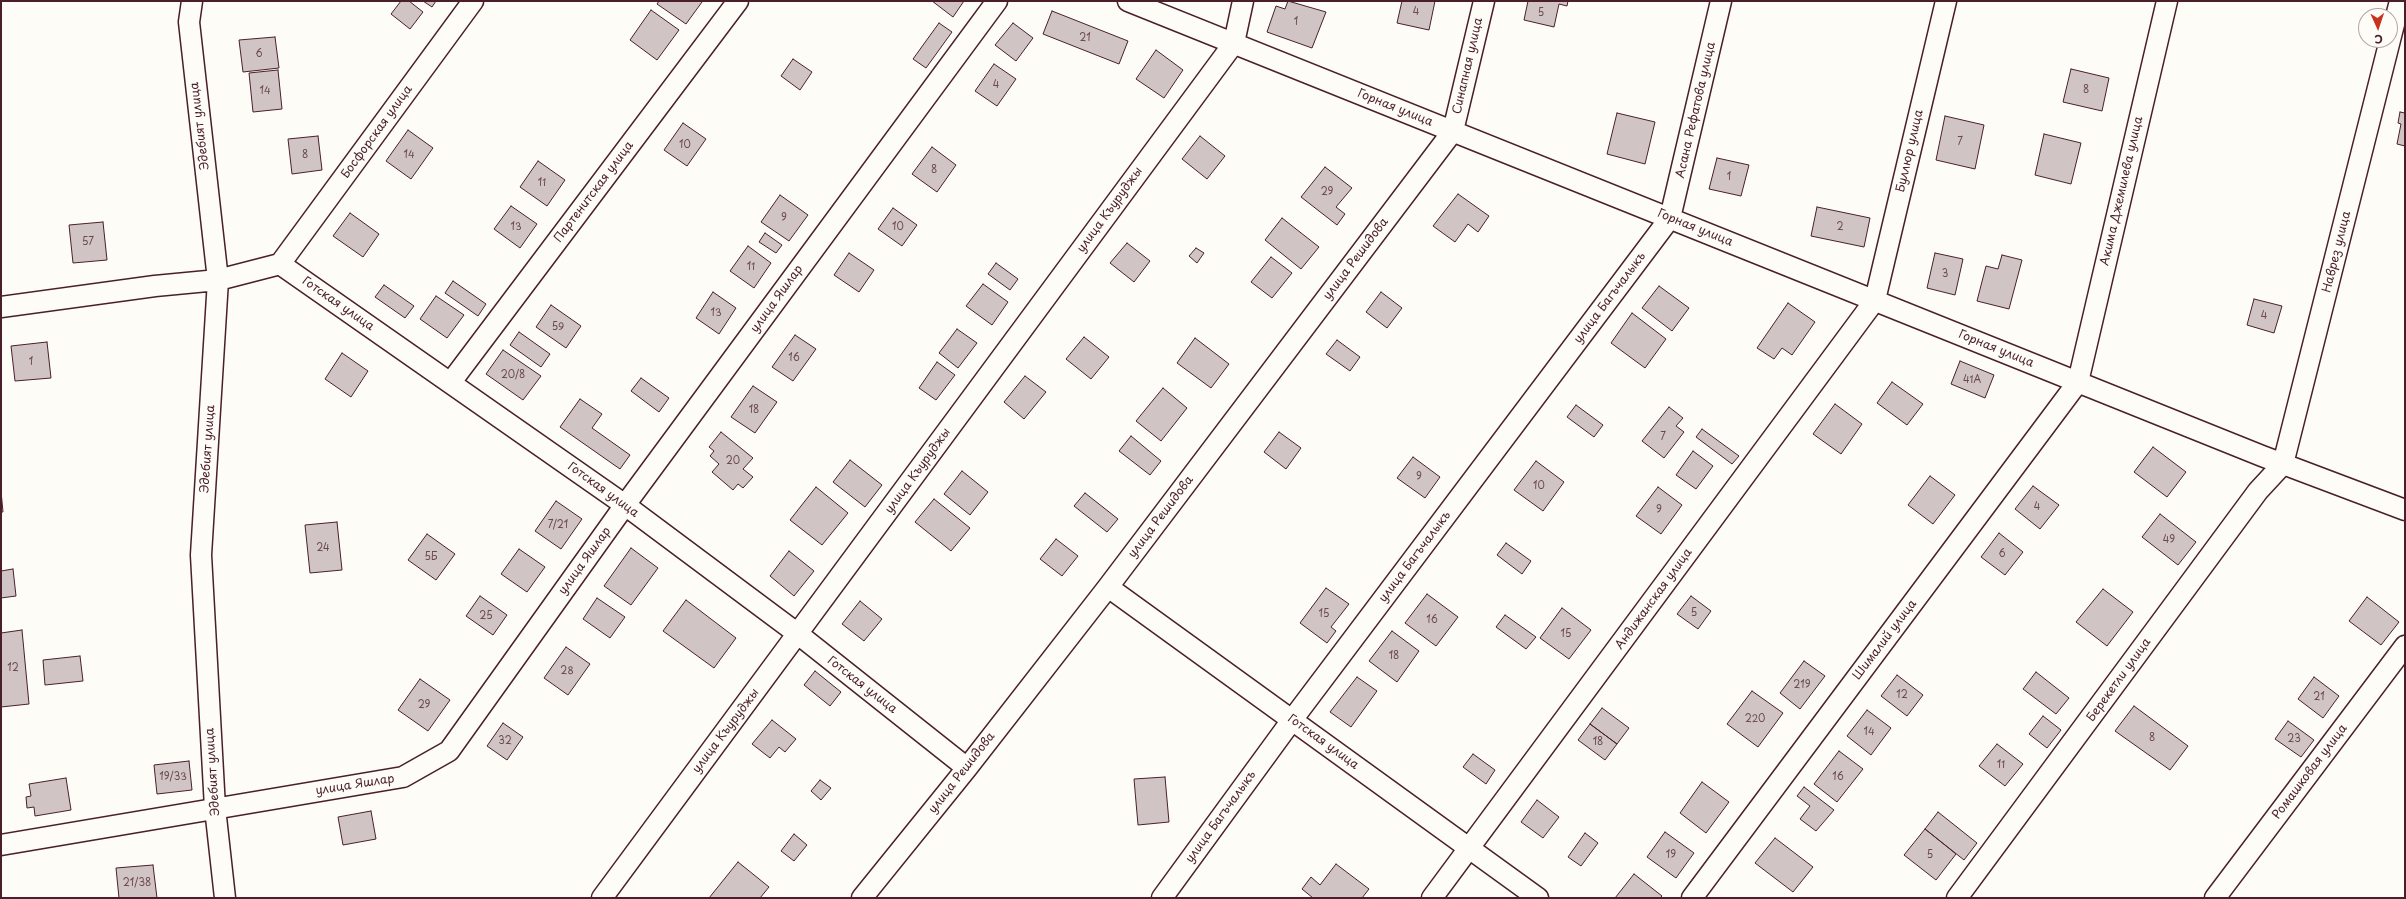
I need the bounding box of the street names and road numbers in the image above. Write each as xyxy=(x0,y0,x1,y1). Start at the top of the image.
street label: Синапная улица xyxy=(1450,16,1486,116)
street label: Асана Рефатова улица xyxy=(1673,40,1719,180)
street label: Эдебият улица xyxy=(187,81,213,171)
street label: Босфорская улица xyxy=(338,83,416,181)
street label: Горная улица xyxy=(1355,86,1435,130)
street label: Буллюр улица xyxy=(1893,108,1927,194)
street label: Акима Джемилева улица xyxy=(2098,115,2146,267)
street label: Партенитская улица xyxy=(551,139,637,245)
street label: улица Къуруджы xyxy=(1074,165,1146,255)
street label: Горная улица xyxy=(1655,206,1735,250)
street label: Наврез улица xyxy=(2320,210,2354,294)
street label: улица Решидова xyxy=(1320,215,1392,303)
street label: улица Багъчалыкъ xyxy=(1571,250,1649,346)
street label: улица Яшлар xyxy=(748,263,806,335)
street label: Готская улица xyxy=(299,274,377,334)
street label: Горная улица xyxy=(1956,327,2036,371)
street label: Эдебият улица xyxy=(198,404,218,494)
street label: улица Къуруджы xyxy=(882,426,954,516)
street label: Готская улица xyxy=(565,459,641,521)
street label: улица Решидова xyxy=(1125,473,1197,561)
street label: улица Багъчалыкъ xyxy=(1376,509,1454,605)
street label: улица Яшлар xyxy=(556,525,614,597)
street label: Андижанская улица xyxy=(1613,546,1695,652)
street label: Шималий улица xyxy=(1850,597,1920,683)
street label: Берекетли улица xyxy=(2084,636,2154,724)
street label: Готская улица xyxy=(824,653,900,717)
street label: улица Къуруджы xyxy=(690,686,762,776)
street label: Готская улица xyxy=(1285,711,1361,773)
street label: Ромашковая улица xyxy=(2270,722,2350,822)
street label: Эдебият улица xyxy=(203,727,223,817)
street label: улица Решидова xyxy=(926,730,998,816)
street label: улица Багъчалыкъ xyxy=(1183,768,1259,866)
street label: улица Яшлар xyxy=(315,772,395,798)

